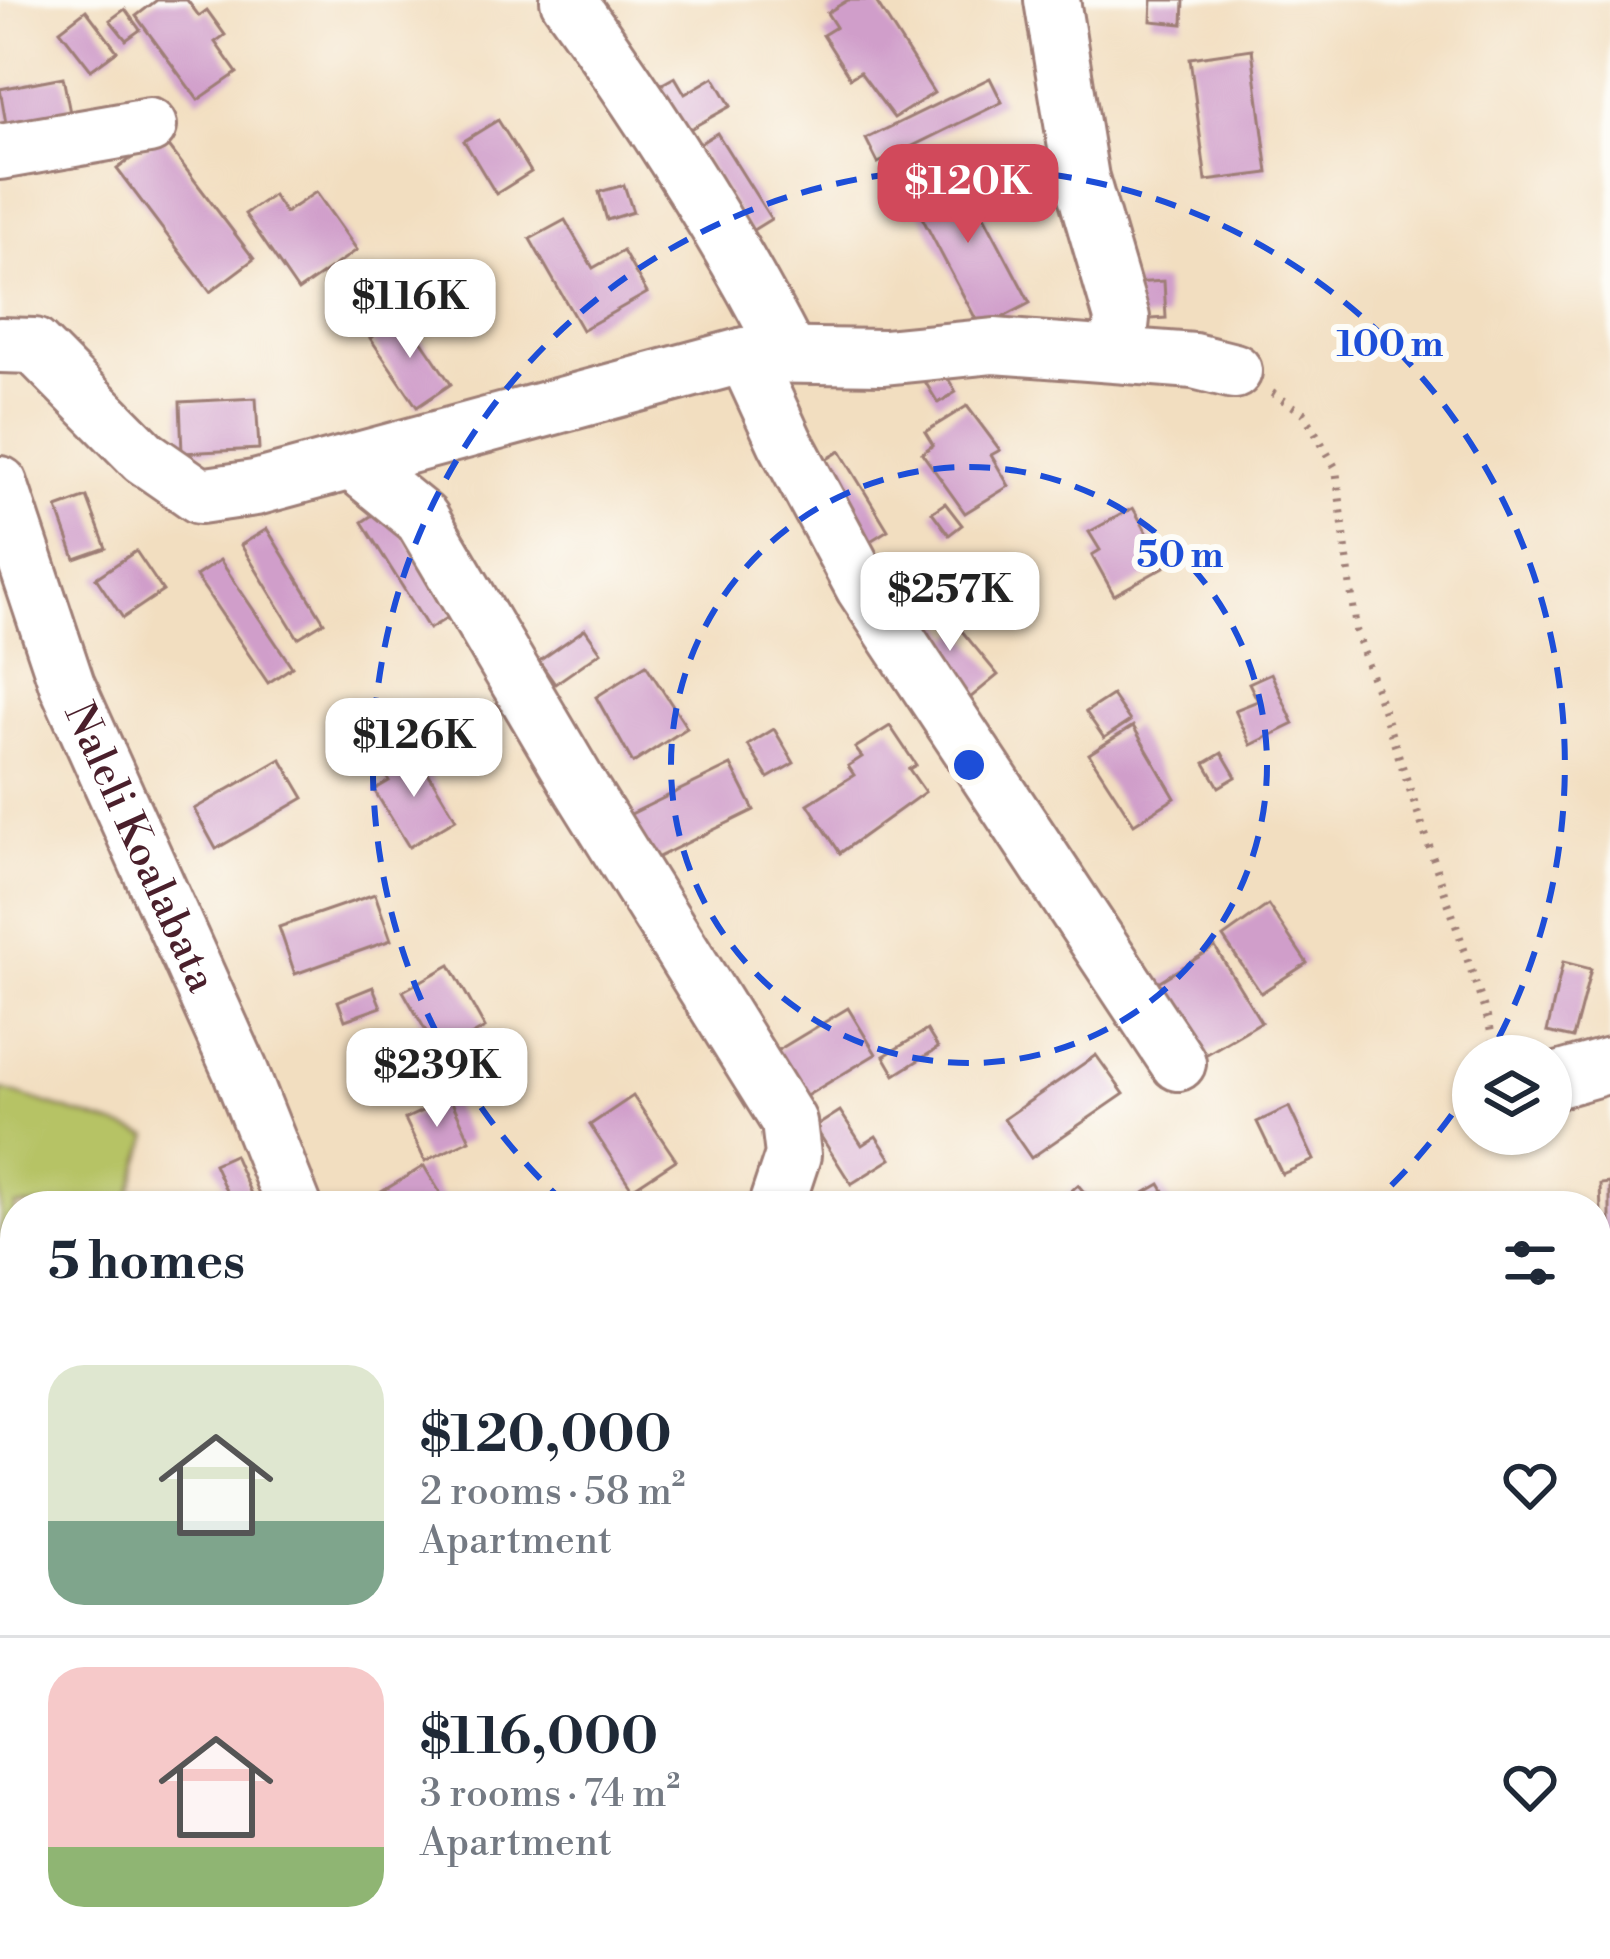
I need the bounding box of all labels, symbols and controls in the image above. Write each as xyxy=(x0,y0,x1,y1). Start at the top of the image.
pin: $120K xyxy=(884,144,1052,246)
text: $120K xyxy=(904,158,1032,207)
pin: $116K xyxy=(326,259,494,361)
text: $116K xyxy=(352,273,468,322)
text: 100 m xyxy=(1337,323,1444,368)
text: 50 m xyxy=(1136,534,1224,579)
pin: $257K xyxy=(866,552,1034,654)
text: $257K xyxy=(887,566,1013,615)
street label: Naleli Koalabata xyxy=(52,695,228,1001)
pin: $126K xyxy=(330,698,498,800)
text: $126K xyxy=(352,712,476,761)
centre of rings xyxy=(948,744,990,786)
pin: $239K xyxy=(353,1028,521,1130)
map controls xyxy=(1452,1035,1572,1155)
button: layers xyxy=(1452,1035,1572,1155)
text: $239K xyxy=(373,1042,501,1091)
icon: filters xyxy=(1497,1230,1563,1296)
text: 5 homes xyxy=(48,1231,245,1295)
text: $120,000 xyxy=(420,1404,672,1468)
icon: home xyxy=(144,1413,288,1557)
icon: heart xyxy=(1497,1452,1563,1518)
text: 2 rooms · 58 m² xyxy=(420,1468,686,1517)
text: Apartment xyxy=(420,1517,612,1566)
text: $116,000 xyxy=(420,1706,658,1770)
icon: home xyxy=(144,1715,288,1859)
icon: heart xyxy=(1497,1754,1563,1820)
text: 3 rooms · 74 m² xyxy=(420,1770,680,1819)
text: Apartment xyxy=(420,1819,612,1868)

